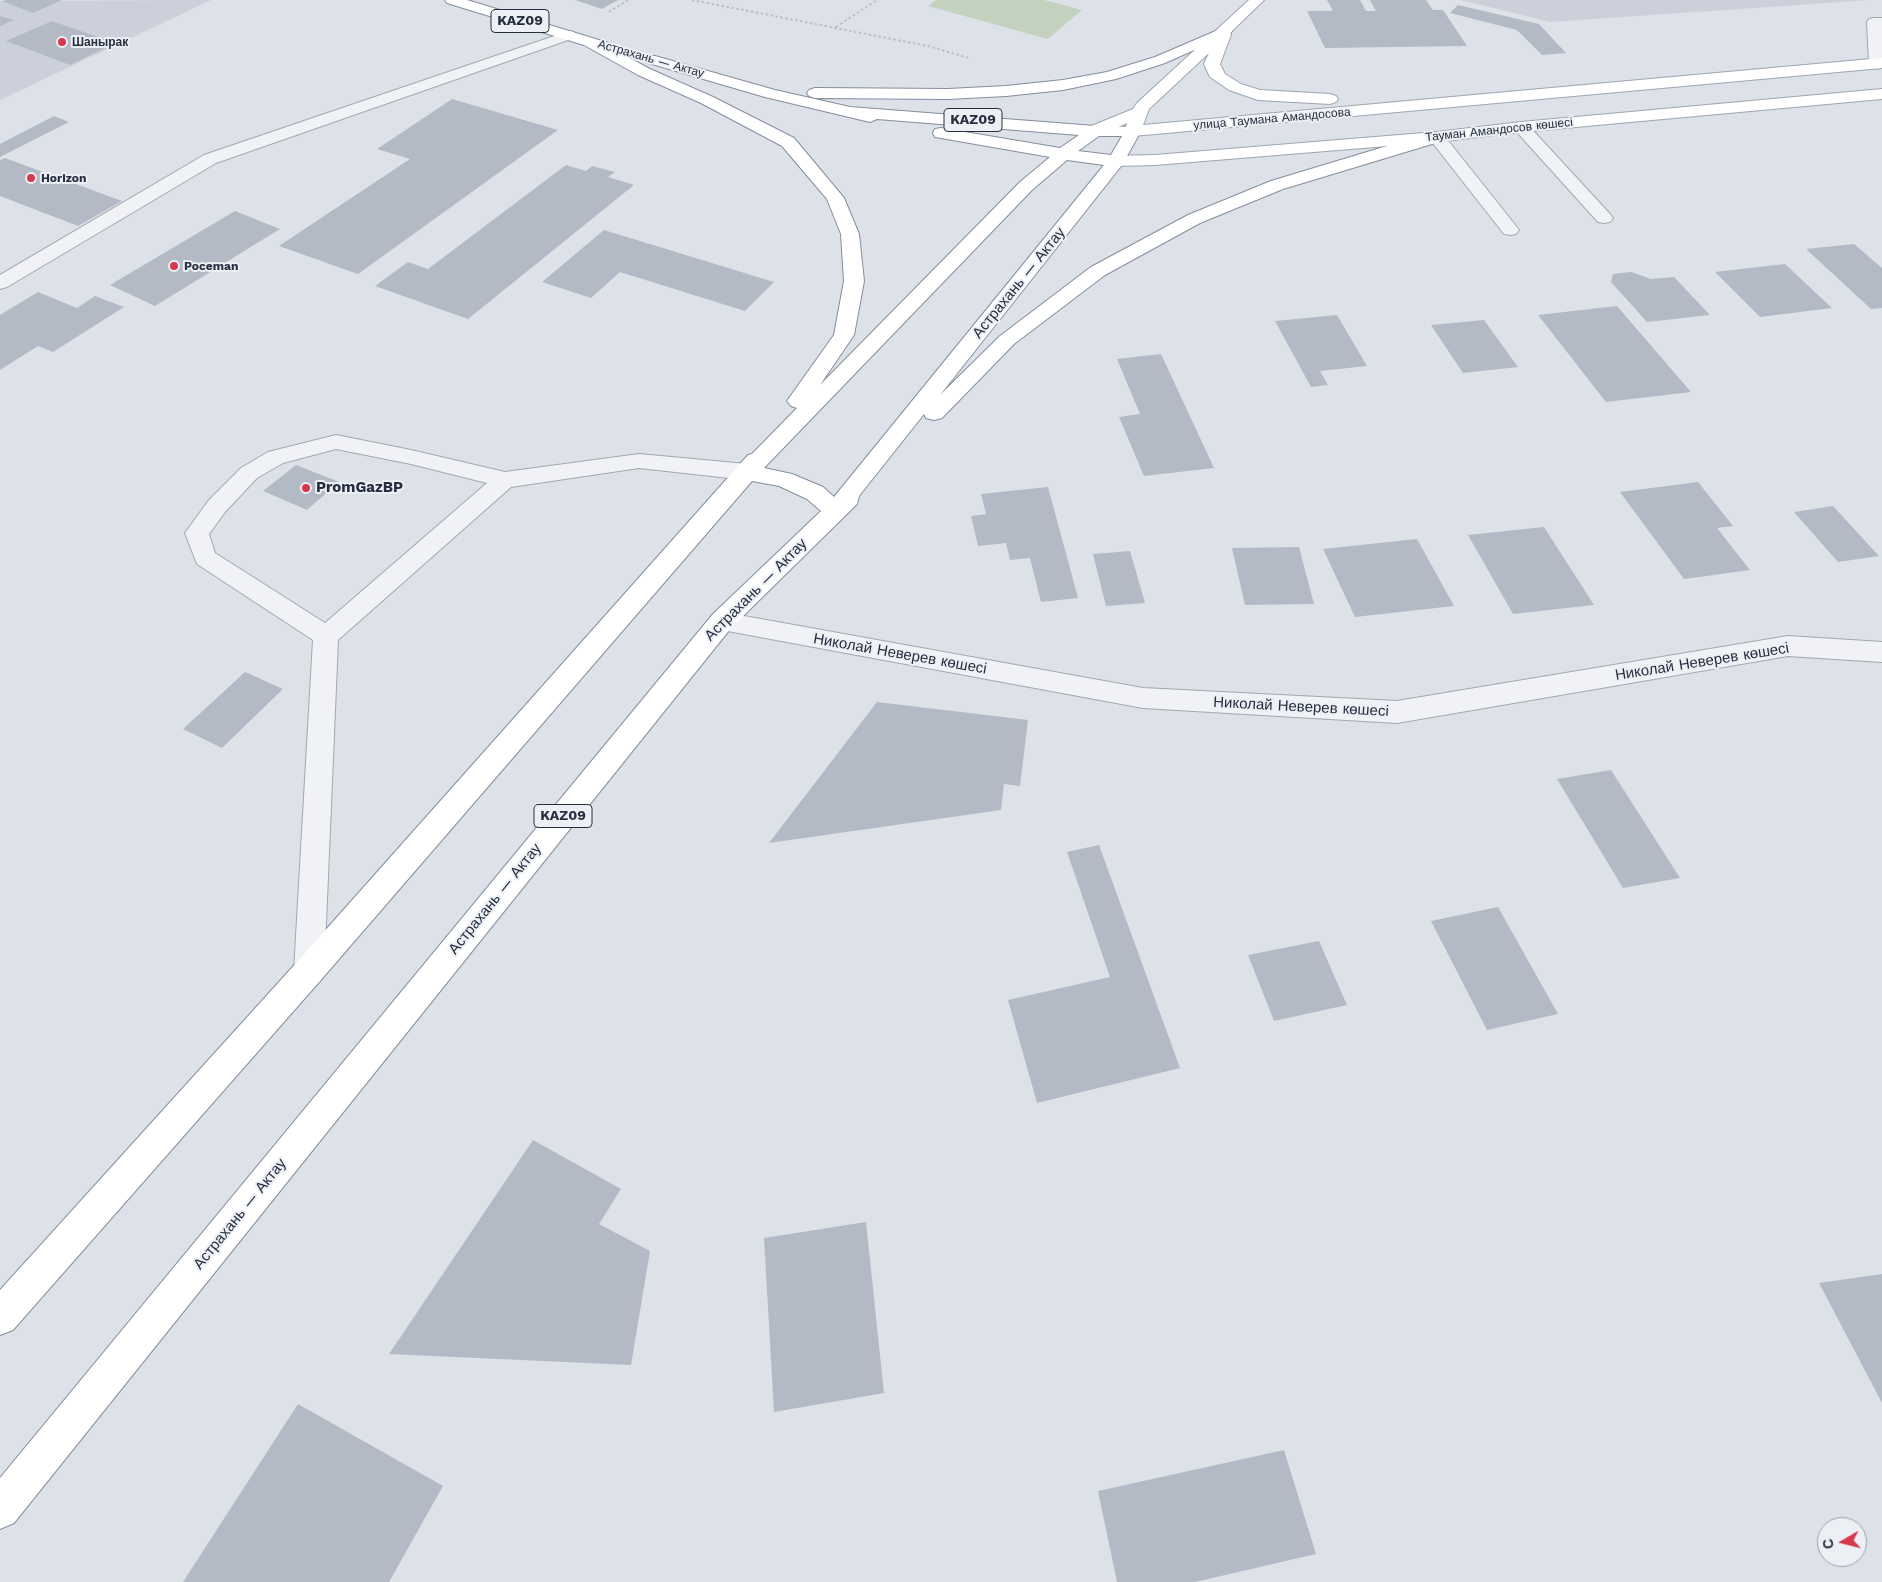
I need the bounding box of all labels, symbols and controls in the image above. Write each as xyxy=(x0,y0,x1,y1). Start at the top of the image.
road number: KAZ09 xyxy=(491,10,549,32)
place label: Шанырак xyxy=(72,35,128,49)
marker: Шанырак xyxy=(56,36,68,48)
street label: Астрахань — Актау xyxy=(596,37,706,81)
street label: улица Таумана Амандосова xyxy=(1193,105,1351,133)
road number: KAZ09 xyxy=(944,108,1002,132)
street label: Тауман Амандосов көшесі xyxy=(1425,115,1573,145)
place label: Horizon xyxy=(41,171,86,185)
marker: Horizon xyxy=(25,172,37,184)
street label: Астрахань — Актау xyxy=(969,224,1069,342)
place label: Poceman xyxy=(184,259,238,273)
marker: Poceman xyxy=(168,260,180,272)
place label: PromGazBP xyxy=(316,479,403,497)
marker: PromGazBP xyxy=(300,482,312,494)
street label: Астрахань — Актау xyxy=(701,535,811,645)
street label: Николай Неверев көшесі xyxy=(812,630,988,678)
street label: Николай Неверев көшесі xyxy=(1614,639,1790,685)
street label: Николай Неверев көшесі xyxy=(1213,693,1389,721)
road number: KAZ09 xyxy=(534,804,592,828)
street label: Астрахань — Актау xyxy=(445,840,545,958)
street label: Астрахань — Актау xyxy=(190,1155,290,1273)
north arrow xyxy=(1817,1517,1867,1567)
text: С xyxy=(1820,1538,1837,1550)

